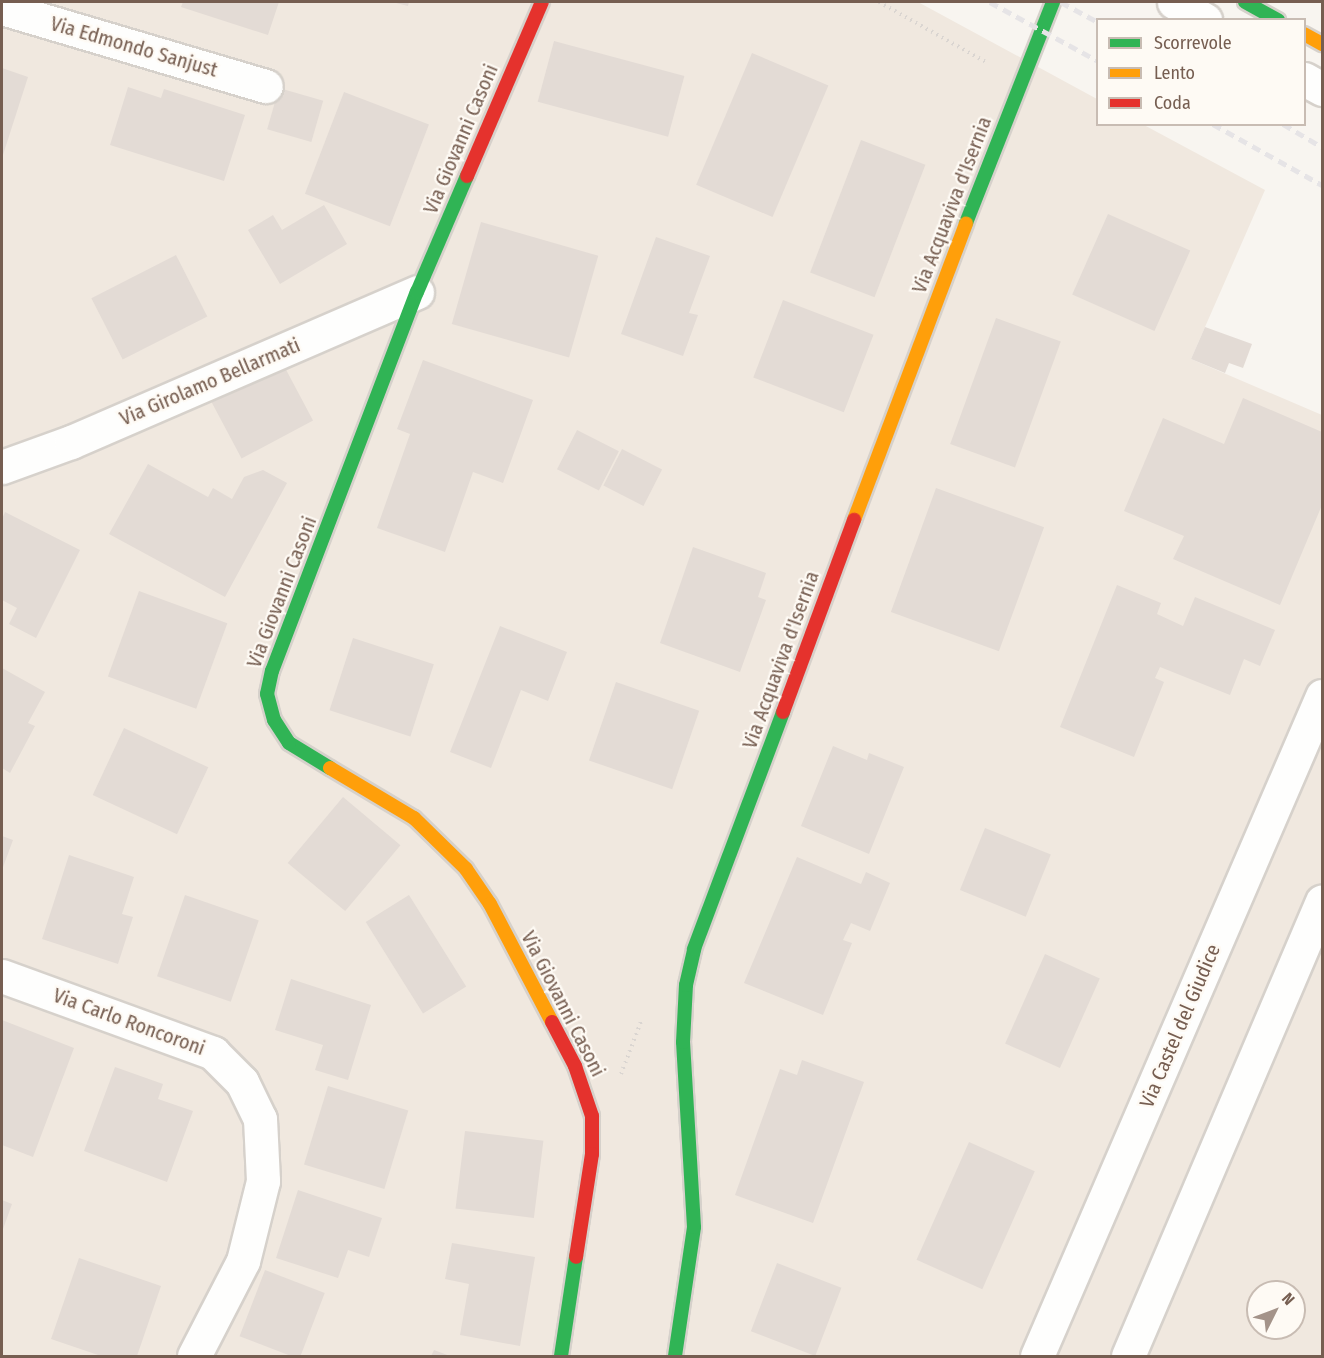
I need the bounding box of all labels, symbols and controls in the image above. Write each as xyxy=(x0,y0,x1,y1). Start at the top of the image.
street label: Via Edmondo Sanjust xyxy=(48,12,220,82)
legend xyxy=(1096,18,1306,126)
text: Scorrevole xyxy=(1154,32,1232,54)
street label: Via Giovanni Casoni xyxy=(419,61,503,217)
text: Lento xyxy=(1154,62,1195,84)
text: Coda xyxy=(1154,92,1191,114)
street label: Via Acquaviva d'Isernia xyxy=(907,113,997,297)
street label: Via Girolamo Bellarmati xyxy=(116,333,304,431)
street label: Via Giovanni Casoni xyxy=(242,513,322,671)
street label: Via Acquaviva d'Isernia xyxy=(738,568,824,752)
street label: Via Giovanni Casoni xyxy=(516,927,610,1081)
street label: Via Castel del Giudice xyxy=(1135,941,1225,1111)
street label: Via Carlo Roncoroni xyxy=(50,983,208,1061)
north arrow xyxy=(1246,1280,1306,1340)
text: N xyxy=(1278,1289,1299,1309)

